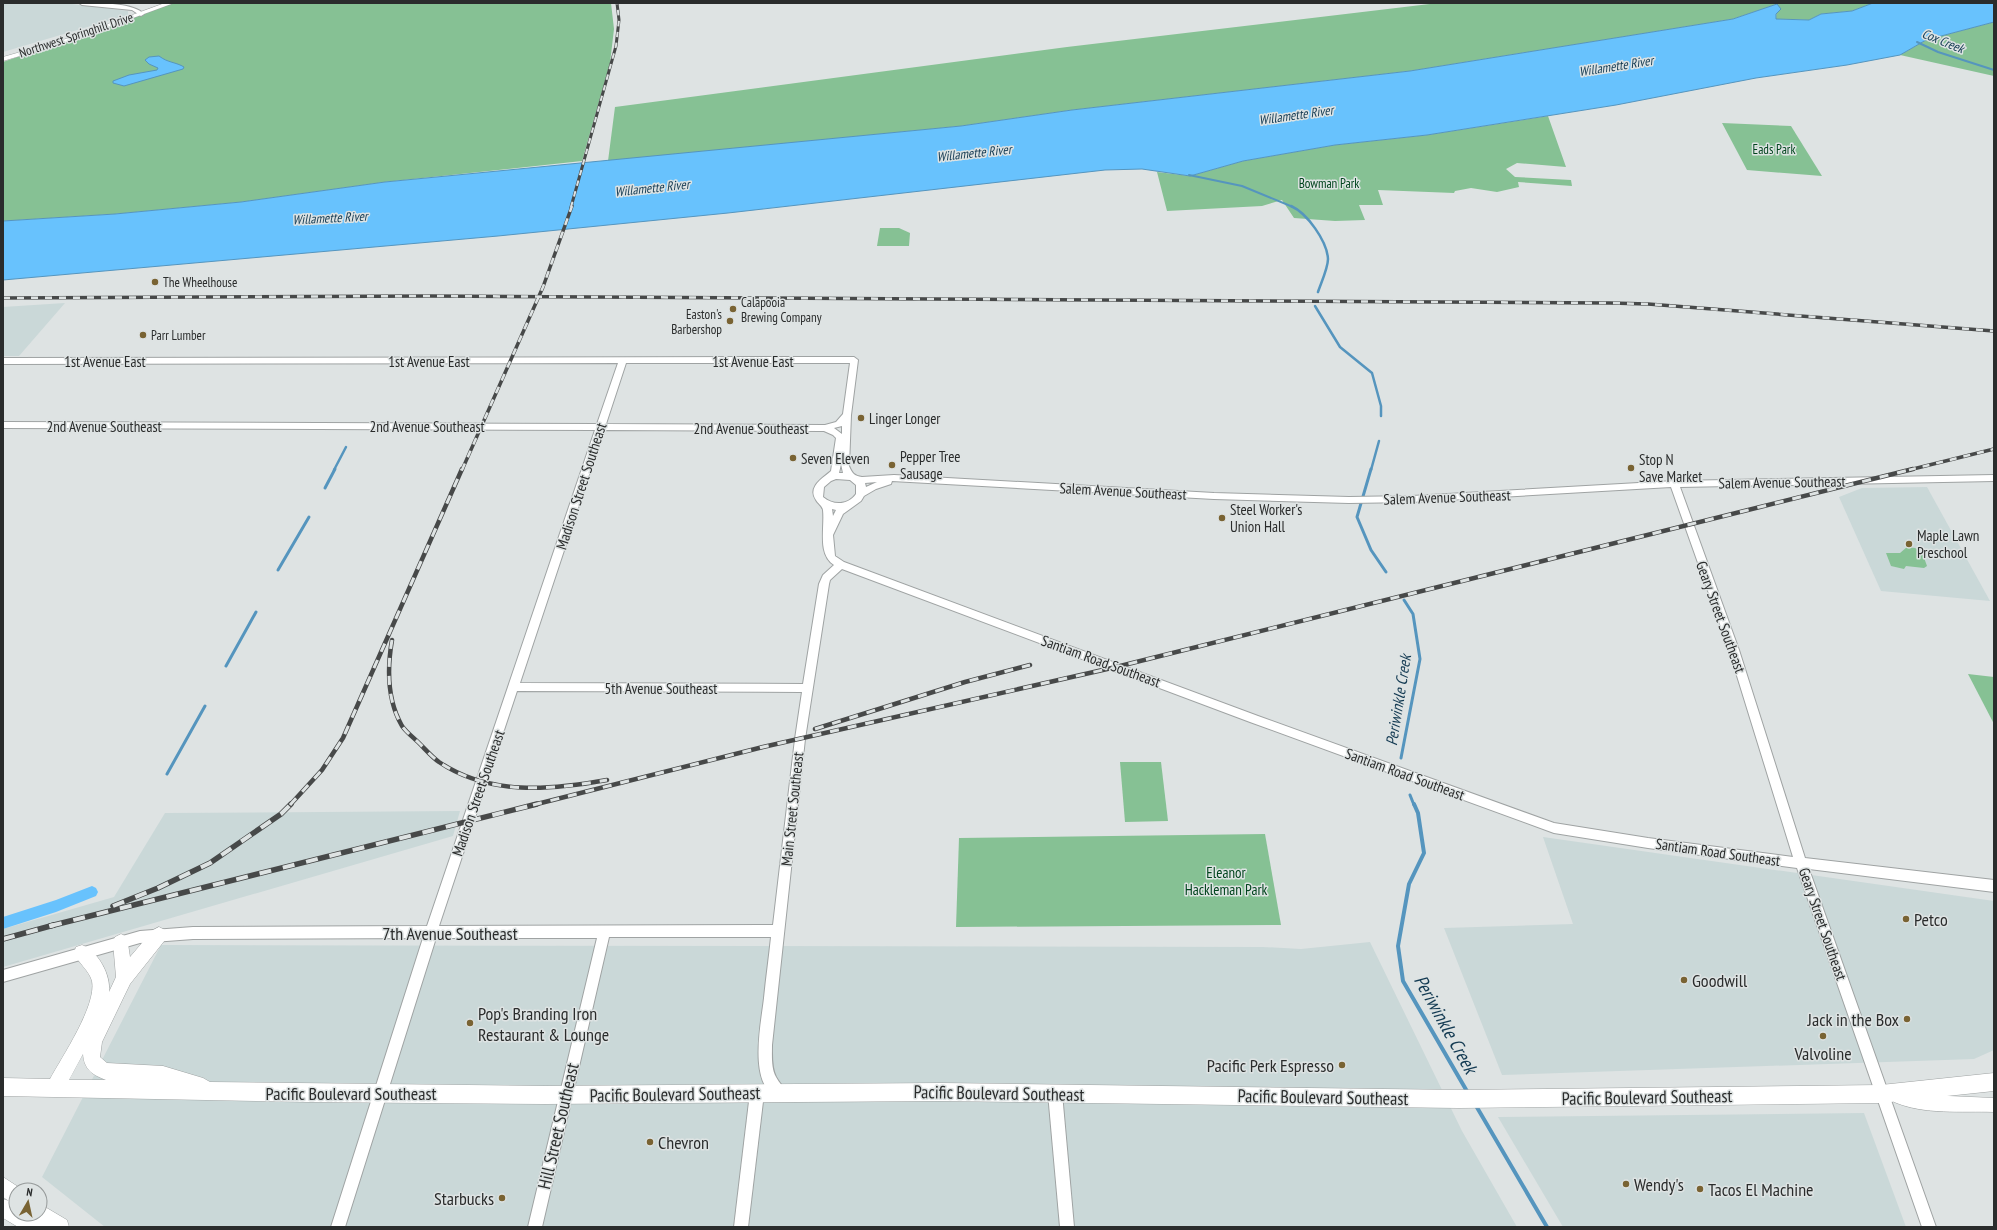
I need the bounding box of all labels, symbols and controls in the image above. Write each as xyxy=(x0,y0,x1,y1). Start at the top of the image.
street label: Northwest Springhill Drive xyxy=(17,8,135,62)
water label: Cox Creek xyxy=(1920,25,1968,58)
water label: Willamette River xyxy=(1578,51,1657,80)
water label: Willamette River xyxy=(1258,101,1337,129)
water label: Willamette River xyxy=(936,140,1015,165)
park label: Eads Park xyxy=(1753,141,1795,158)
water label: Willamette River xyxy=(614,175,693,200)
park label: Bowman Park xyxy=(1299,175,1359,192)
water label: Willamette River xyxy=(292,207,370,228)
place label: The Wheelhouse xyxy=(163,274,237,291)
marker: The Wheelhouse xyxy=(150,277,160,287)
place label: Calapooia Brewing Company xyxy=(741,294,822,326)
marker: Calapooia Brewing Company xyxy=(728,304,738,314)
place label: Easton's Barbershop xyxy=(671,306,722,338)
marker: Easton's Barbershop xyxy=(725,316,735,326)
place label: Parr Lumber xyxy=(151,327,206,344)
marker: Parr Lumber xyxy=(138,330,148,340)
street label: 1st Avenue East xyxy=(64,352,146,371)
street label: 1st Avenue East xyxy=(388,352,470,371)
street label: 1st Avenue East xyxy=(712,352,794,371)
place label: Linger Longer xyxy=(869,409,941,428)
marker: Linger Longer xyxy=(856,413,866,423)
street label: 2nd Avenue Southeast xyxy=(46,417,162,436)
street label: 2nd Avenue Southeast xyxy=(369,417,485,436)
street label: 2nd Avenue Southeast xyxy=(693,419,809,438)
street label: Madison Street Southeast xyxy=(552,420,610,552)
place label: Pepper Tree Sausage xyxy=(900,447,960,483)
place label: Seven Eleven xyxy=(801,449,870,468)
place label: Stop N Save Market xyxy=(1639,450,1702,486)
marker: Seven Eleven xyxy=(788,453,798,463)
marker: Pepper Tree Sausage xyxy=(887,460,897,470)
marker: Stop N Save Market xyxy=(1626,463,1636,473)
street label: Salem Avenue Southeast xyxy=(1718,471,1846,493)
street label: Salem Avenue Southeast xyxy=(1059,478,1187,504)
street label: Salem Avenue Southeast xyxy=(1383,485,1511,509)
place label: Steel Worker's Union Hall xyxy=(1230,500,1302,536)
marker: Steel Worker's Union Hall xyxy=(1217,513,1227,523)
place label: Maple Lawn Preschool xyxy=(1917,526,1979,562)
marker: Maple Lawn Preschool xyxy=(1904,539,1914,549)
street label: Geary Street Southeast xyxy=(1692,558,1750,676)
street label: Santiam Road Southeast xyxy=(1039,631,1163,691)
water label: Periwinkle Creek xyxy=(1381,651,1415,747)
street label: 5th Avenue Southeast xyxy=(605,679,717,698)
street label: Madison Street Southeast xyxy=(447,727,509,859)
street label: Santiam Road Southeast xyxy=(1343,744,1467,804)
street label: Main Street Southeast xyxy=(777,751,807,867)
street label: Santiam Road Southeast xyxy=(1654,834,1782,870)
park label: Eleanor Hackleman Park xyxy=(1185,863,1268,899)
street label: Geary Street Southeast xyxy=(1795,865,1851,983)
place label: Petco xyxy=(1914,908,1948,931)
marker: Petco xyxy=(1901,914,1911,924)
street label: 7th Avenue Southeast xyxy=(382,922,518,945)
place label: Goodwill xyxy=(1692,969,1748,992)
water label: Periwinkle Creek xyxy=(1409,970,1484,1080)
marker: Goodwill xyxy=(1679,975,1689,985)
place label: Pop's Branding Iron Restaurant & Lounge xyxy=(478,1002,609,1046)
place label: Jack in the Box xyxy=(1807,1008,1900,1031)
marker: Jack in the Box xyxy=(1902,1014,1912,1024)
marker: Pop's Branding Iron Restaurant & Lounge xyxy=(465,1018,475,1028)
marker: Valvoline xyxy=(1818,1031,1828,1041)
place label: Valvoline xyxy=(1793,1042,1852,1065)
place label: Pacific Perk Espresso xyxy=(1207,1054,1334,1077)
marker: Pacific Perk Espresso xyxy=(1337,1060,1347,1070)
street label: Hill Street Southeast xyxy=(532,1061,584,1191)
street label: Pacific Boulevard Southeast xyxy=(913,1080,1085,1106)
street label: Pacific Boulevard Southeast xyxy=(589,1081,761,1107)
street label: Pacific Boulevard Southeast xyxy=(266,1082,436,1105)
street label: Pacific Boulevard Southeast xyxy=(1237,1084,1409,1110)
street label: Pacific Boulevard Southeast xyxy=(1561,1084,1733,1110)
place label: Chevron xyxy=(658,1131,709,1154)
marker: Chevron xyxy=(645,1137,655,1147)
place label: Wendy's xyxy=(1634,1173,1684,1196)
place label: Tacos El Machine xyxy=(1708,1178,1813,1201)
marker: Wendy's xyxy=(1621,1179,1631,1189)
north arrow xyxy=(8,1182,48,1222)
marker: Tacos El Machine xyxy=(1695,1184,1705,1194)
text: N xyxy=(26,1185,34,1200)
place label: Starbucks xyxy=(434,1187,494,1210)
marker: Starbucks xyxy=(497,1193,507,1203)

